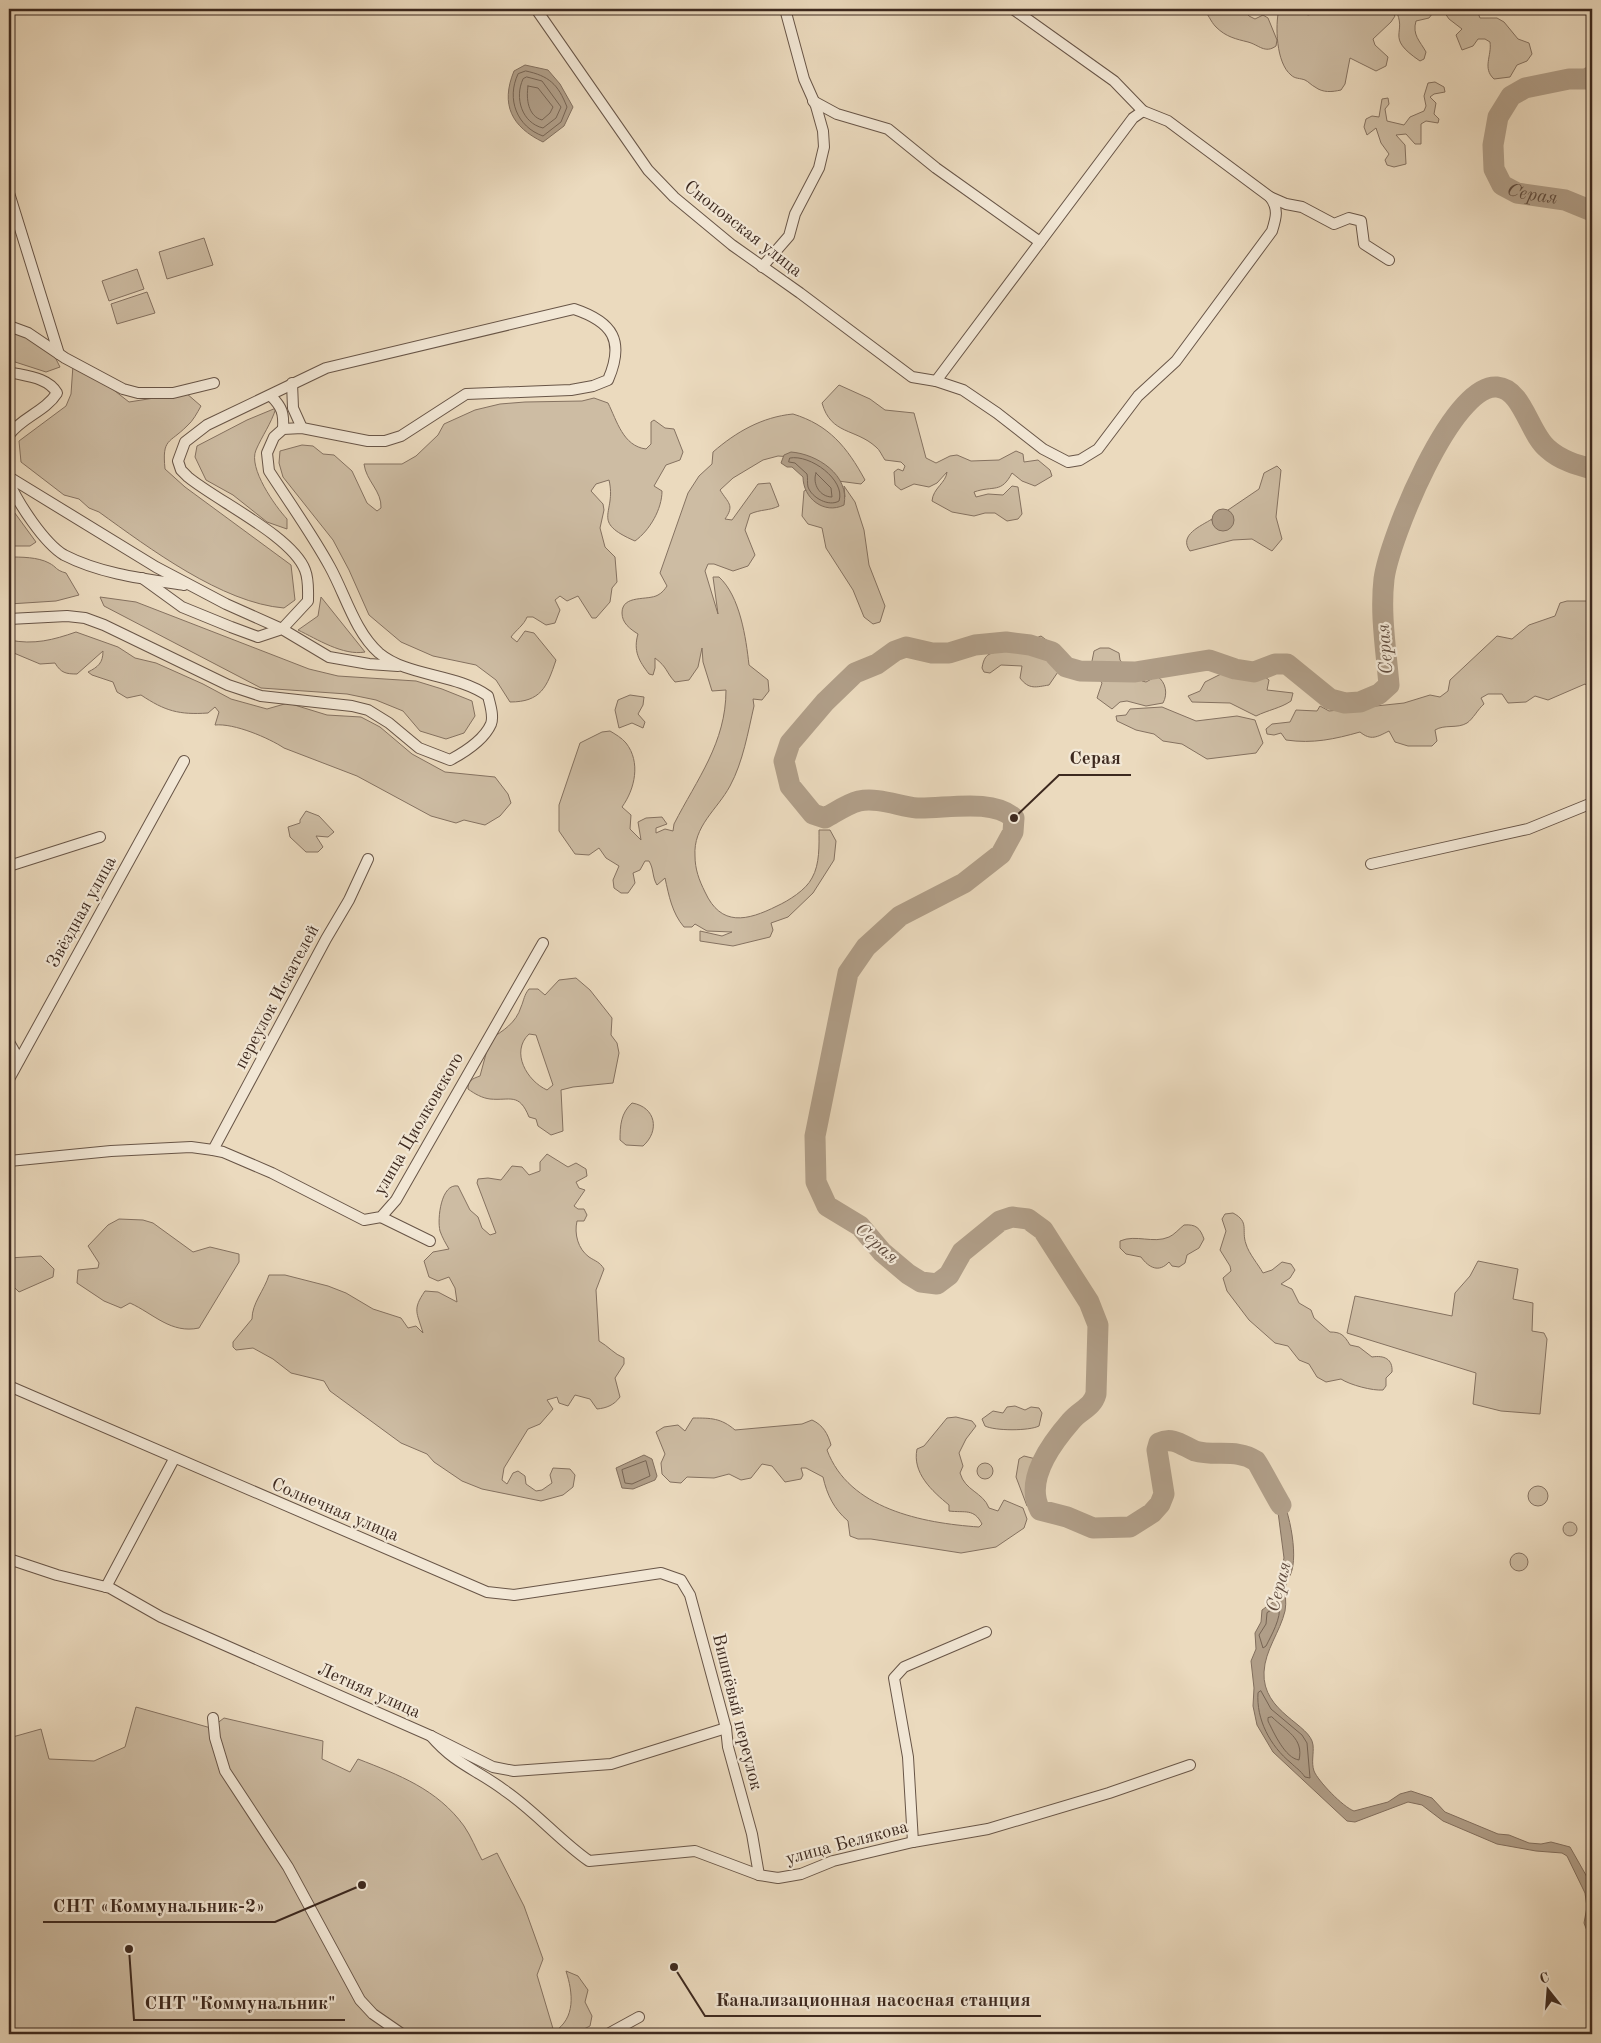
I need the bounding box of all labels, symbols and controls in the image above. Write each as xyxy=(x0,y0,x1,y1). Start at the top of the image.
street label: Сноповская улица xyxy=(681,177,806,281)
water label: Серая xyxy=(1503,180,1559,208)
water label: Серая xyxy=(1375,623,1397,675)
callout: Серая xyxy=(1059,741,1131,775)
text: Серая xyxy=(1069,750,1121,769)
street label: Звёздная улица xyxy=(44,853,120,971)
street label: переулок Искателей xyxy=(232,922,322,1072)
street label: улица Циолковского xyxy=(371,1050,467,1198)
water label: Серая xyxy=(851,1220,901,1268)
street label: Солнечная улица xyxy=(269,1475,401,1545)
water label: Серая xyxy=(1264,1560,1296,1614)
street label: Вишнёвый переулок xyxy=(709,1632,765,1792)
street label: Летняя улица xyxy=(315,1660,423,1722)
street label: улица Белякова xyxy=(784,1818,910,1868)
callout: СНТ «Коммунальник-2» xyxy=(43,1888,275,1922)
text: СНТ «Коммунальник-2» xyxy=(53,1898,265,1917)
north arrow xyxy=(1524,1966,1574,2016)
text: С xyxy=(1538,1970,1551,1987)
callout: Канализационная насосная станция xyxy=(705,1982,1041,2016)
callout: СНТ "Коммунальник" xyxy=(134,1986,345,2020)
text: Канализационная насосная станция xyxy=(715,1992,1031,2011)
text: СНТ "Коммунальник" xyxy=(144,1995,336,2014)

